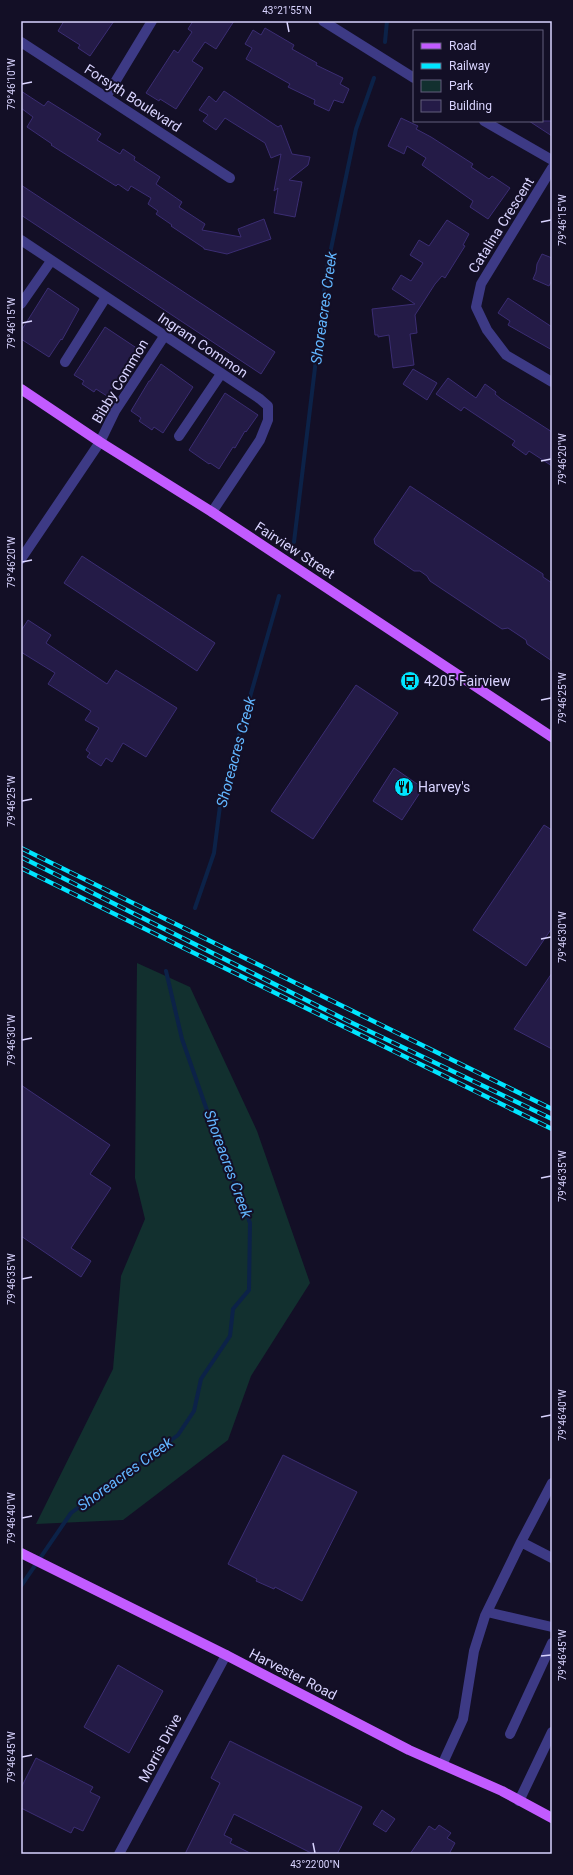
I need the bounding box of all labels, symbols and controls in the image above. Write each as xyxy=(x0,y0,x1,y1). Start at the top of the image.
text: 43°21'55"N xyxy=(262,5,312,16)
legend xyxy=(413,30,543,122)
text: Road xyxy=(449,39,477,53)
text: 79°46'10"W xyxy=(6,58,17,110)
text: Railway xyxy=(449,59,490,73)
street label: Forsyth Boulevard xyxy=(82,61,184,135)
text: Park xyxy=(449,79,474,93)
text: Building xyxy=(449,99,492,113)
street label: Catalina Crescent xyxy=(465,174,537,276)
text: 79°46'15"W xyxy=(557,194,568,246)
water label: Shoreacres Creek xyxy=(307,250,341,366)
text: 79°46'15"W xyxy=(6,297,17,349)
street label: Ingram Common xyxy=(155,309,251,381)
street label: Bibby Common xyxy=(89,336,151,426)
text: 79°46'20"W xyxy=(557,433,568,485)
street label: Fairview Street xyxy=(252,518,338,582)
text: 79°46'20"W xyxy=(6,536,17,588)
bus stop icon: 4205 Fairview xyxy=(399,670,421,692)
text: 79°46'25"W xyxy=(557,672,568,724)
place label: 4205 Fairview xyxy=(424,673,511,689)
water label: Shoreacres Creek xyxy=(213,694,260,809)
text: 79°46'25"W xyxy=(6,775,17,827)
restaurant icon: Harvey's xyxy=(393,776,415,798)
place label: Harvey's xyxy=(418,779,470,795)
text: 79°46'30"W xyxy=(557,911,568,963)
text: 79°46'30"W xyxy=(6,1014,17,1066)
water label: Shoreacres Creek xyxy=(200,1107,256,1221)
text: 79°46'35"W xyxy=(557,1150,568,1202)
text: 79°46'35"W xyxy=(6,1253,17,1305)
text: 79°46'40"W xyxy=(557,1389,568,1441)
water label: Shoreacres Creek xyxy=(74,1433,177,1515)
text: 79°46'40"W xyxy=(6,1492,17,1544)
text: 79°46'45"W xyxy=(557,1629,568,1681)
street label: Harvester Road xyxy=(247,1645,339,1703)
street label: Morris Drive xyxy=(135,1711,185,1785)
text: 79°46'45"W xyxy=(6,1731,17,1783)
text: 43°22'00"N xyxy=(290,1859,340,1870)

